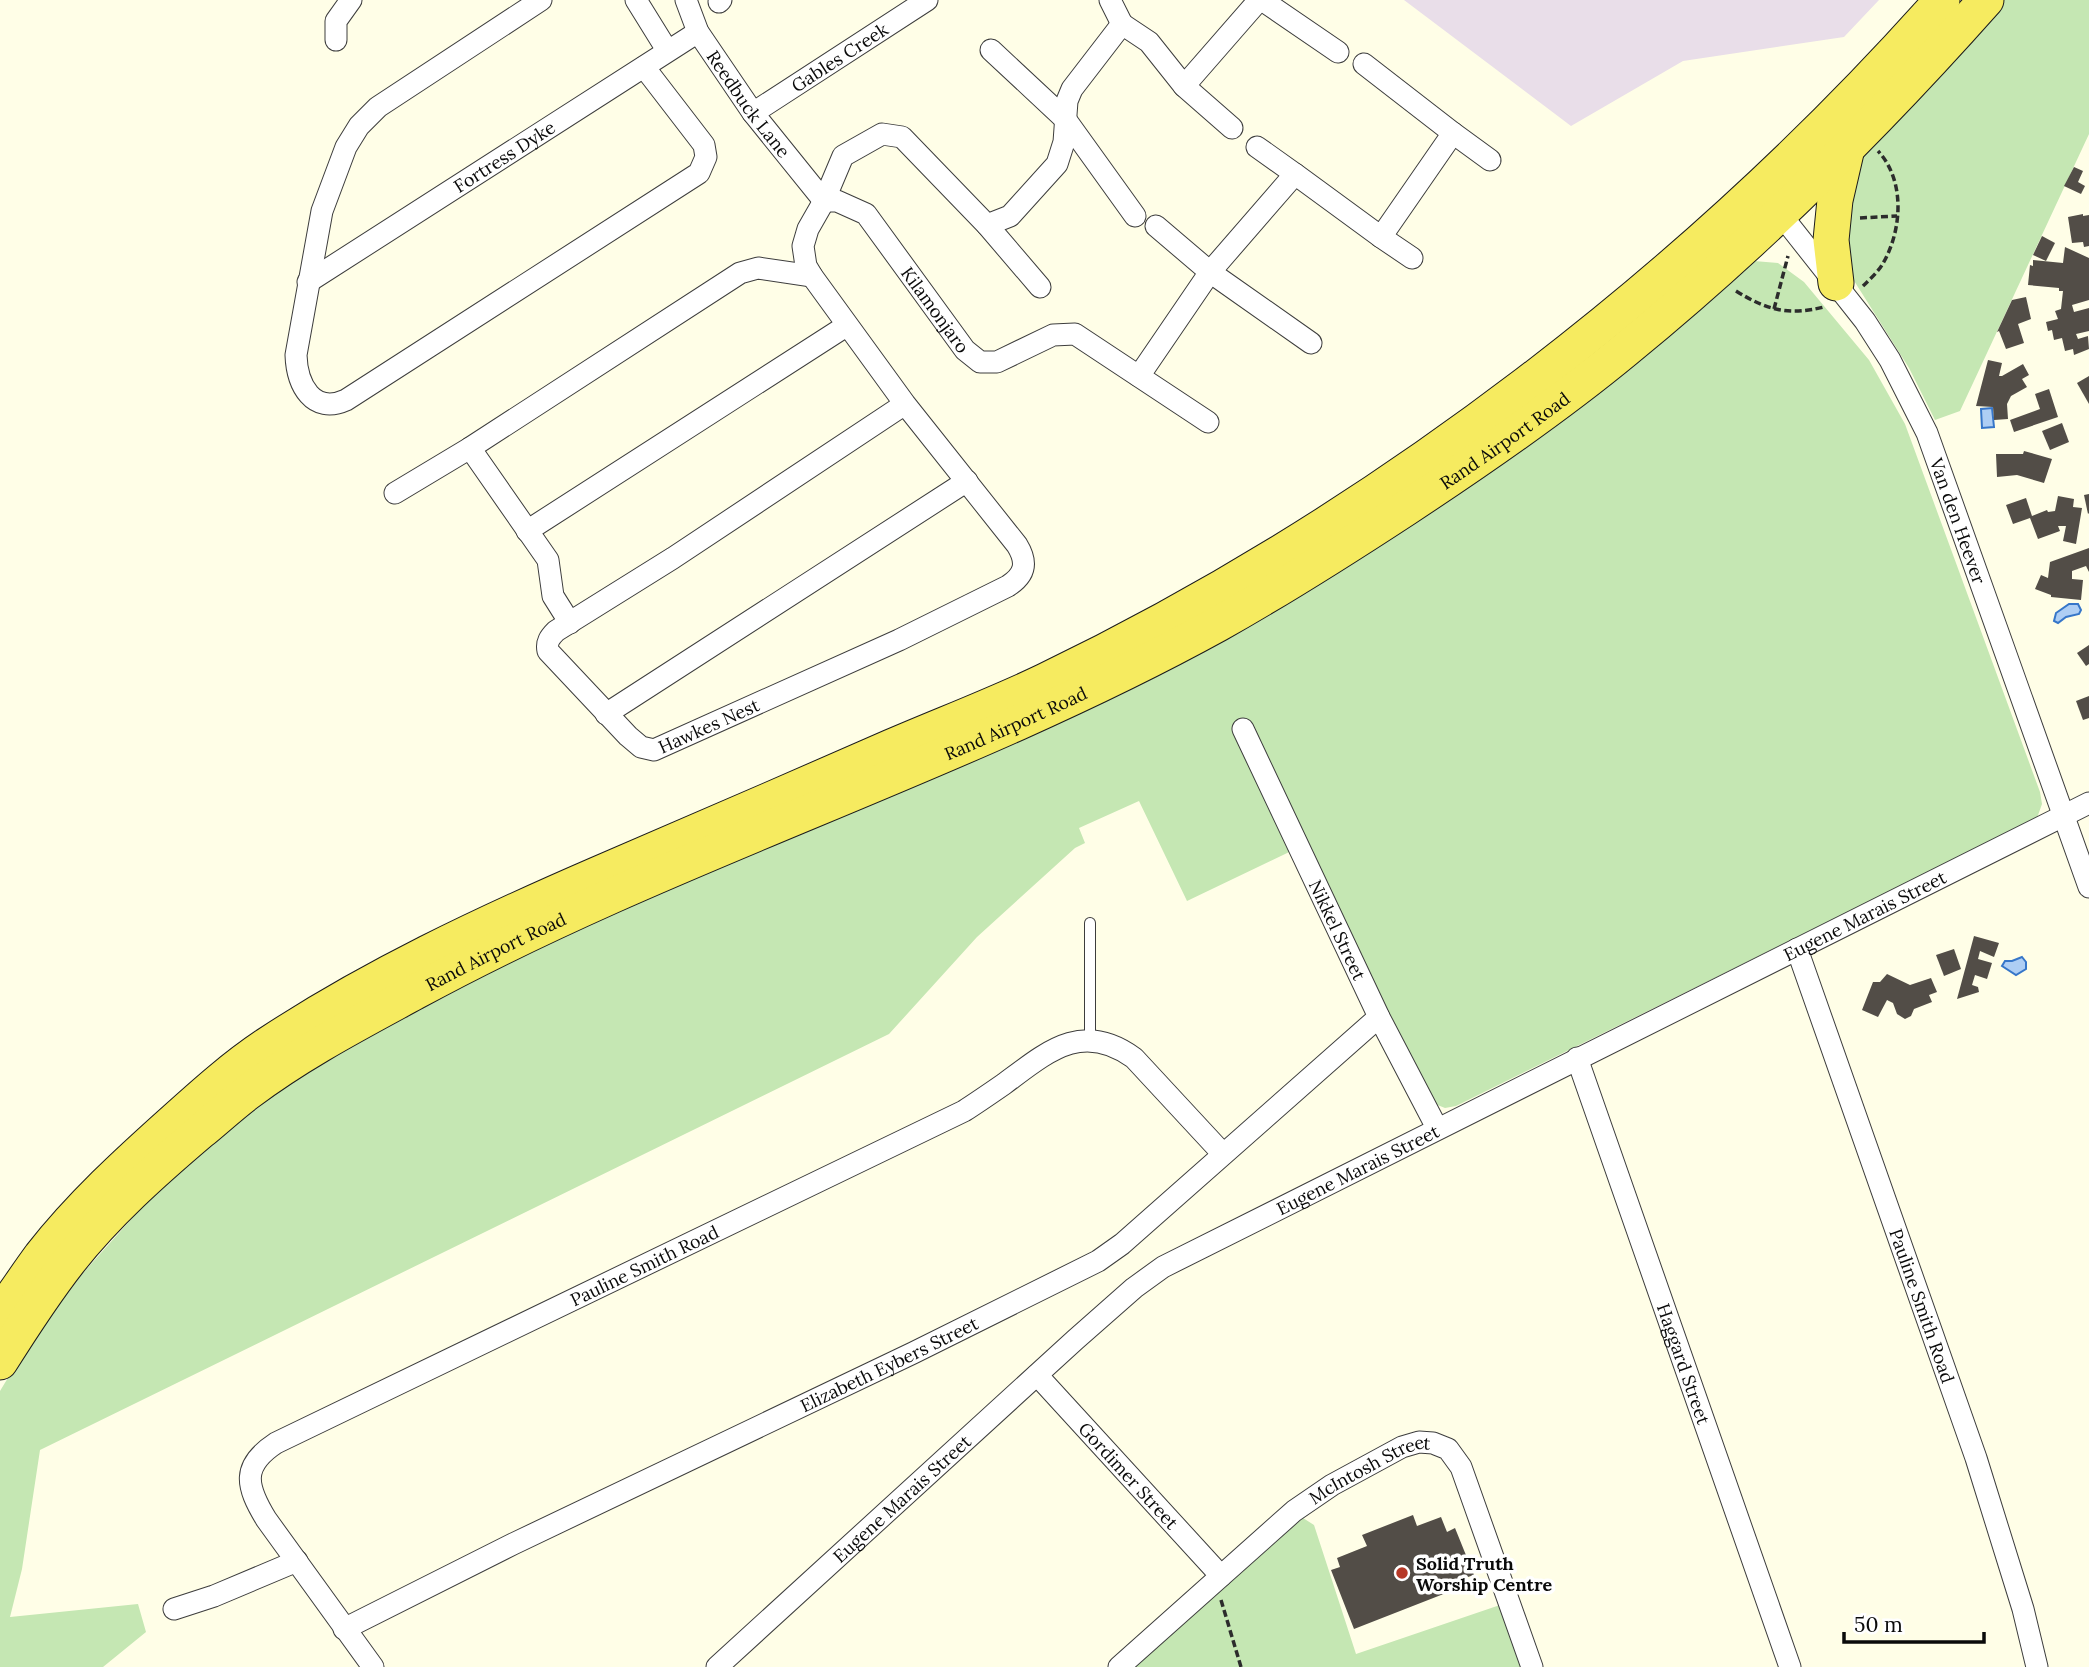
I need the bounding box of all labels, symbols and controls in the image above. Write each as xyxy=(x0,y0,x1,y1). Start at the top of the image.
street label: Gables Creek xyxy=(787,17,892,97)
street label: Reedbuck Lane xyxy=(702,46,796,162)
street label: Fortress Dyke xyxy=(449,115,559,197)
street label: Kilamonjaro xyxy=(896,262,975,357)
street label: Rand Airport Road xyxy=(1435,386,1574,494)
street label: Van den Heever xyxy=(1925,454,1991,587)
street label: Rand Airport Road xyxy=(941,681,1091,765)
street label: Hawkes Nest xyxy=(654,693,763,758)
street label: Eugene Marais Street xyxy=(1779,865,1950,966)
street label: Nikkel Street xyxy=(1304,876,1371,984)
street label: Rand Airport Road xyxy=(421,907,570,996)
street label: Eugene Marais Street xyxy=(1273,1119,1443,1220)
street label: Pauline Smith Road xyxy=(566,1220,722,1311)
street label: Pauline Smith Road xyxy=(1885,1225,1960,1386)
street label: Haggard Street xyxy=(1652,1300,1716,1427)
street label: Elizabeth Eybers Street xyxy=(796,1311,982,1417)
street label: Gordimer Street xyxy=(1074,1417,1184,1534)
street label: Eugene Marais Street xyxy=(828,1430,975,1567)
street label: McIntosh Street xyxy=(1304,1430,1431,1509)
place label: Solid Truth Worship Centre xyxy=(1416,1552,1553,1596)
marker: Solid Truth Worship Centre xyxy=(1394,1565,1410,1581)
scale bar xyxy=(1844,1600,1984,1644)
text: 50 m xyxy=(1854,1611,1903,1638)

